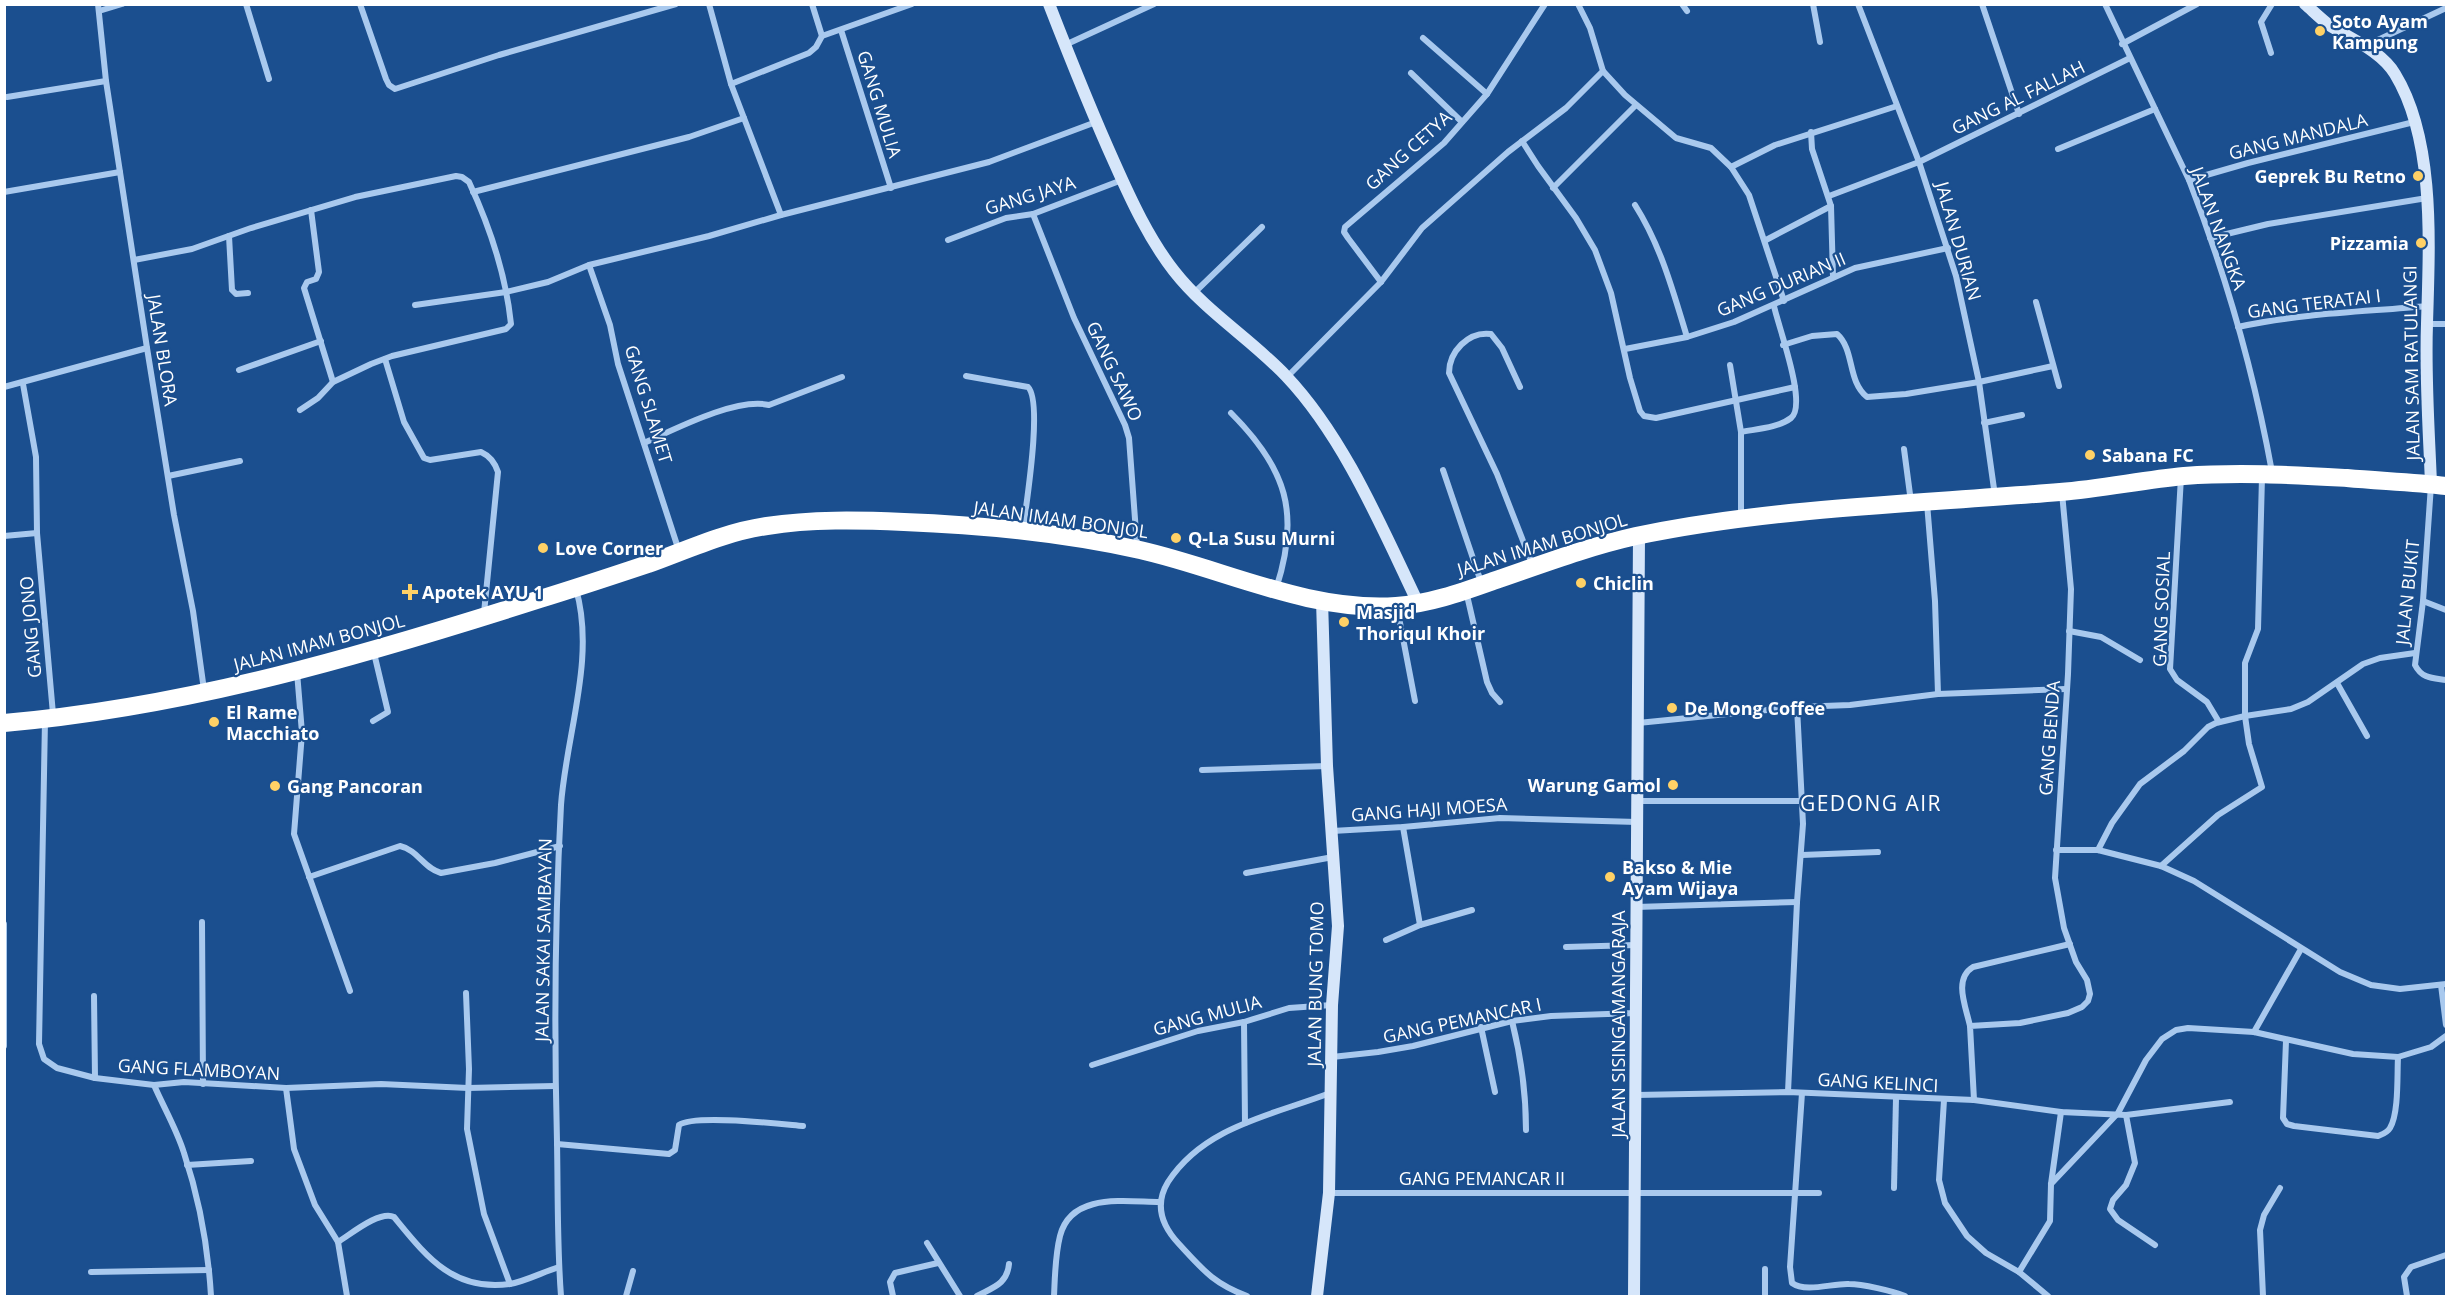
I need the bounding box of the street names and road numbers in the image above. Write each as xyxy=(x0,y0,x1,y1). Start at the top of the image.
street label: GANG MULIA xyxy=(852,47,908,161)
street label: GANG AL FALLAH xyxy=(1947,54,2089,140)
street label: GANG CETYA xyxy=(1360,104,1457,195)
street label: GANG MANDALA xyxy=(2226,107,2370,165)
street label: JALAN NANGKA xyxy=(2185,161,2253,293)
street label: GANG JAYA xyxy=(982,170,1079,220)
street label: JALAN DURIAN xyxy=(1930,177,1987,303)
street label: GANG DURIAN II xyxy=(1713,246,1849,322)
street label: JALAN SAM RATULANGI xyxy=(2397,265,2425,463)
street label: GANG TERATAI I xyxy=(2246,283,2382,323)
street label: JALAN BLORA xyxy=(142,290,184,408)
street label: GANG SAWO xyxy=(1081,317,1149,425)
street label: GANG SLAMET xyxy=(620,342,678,466)
street label: JALAN IMAM BONJOL xyxy=(970,495,1150,543)
street label: JALAN IMAM BONJOL xyxy=(1452,507,1630,582)
street label: JALAN BUKIT xyxy=(2389,538,2424,648)
street label: GANG SOSIAL xyxy=(2147,551,2175,667)
street label: GANG JONO xyxy=(14,575,46,679)
street label: JALAN IMAM BONJOL xyxy=(229,608,407,677)
street label: GANG BENDA xyxy=(2033,679,2065,796)
street label: GANG HAJI MOESA xyxy=(1350,792,1508,826)
street label: JALAN SAKAI SAMBAYAN xyxy=(529,838,557,1044)
street label: JALAN BUNG TOMO xyxy=(1302,901,1328,1069)
street label: JALAN SISINGAMANGARAJA xyxy=(1606,910,1630,1140)
street label: GANG MULIA xyxy=(1150,989,1264,1041)
street label: GANG PEMANCAR I xyxy=(1381,991,1543,1049)
street label: GANG FLAMBOYAN xyxy=(117,1053,281,1085)
street label: GANG KELINCI xyxy=(1817,1067,1939,1097)
street label: GANG PEMANCAR II xyxy=(1399,1166,1565,1190)

